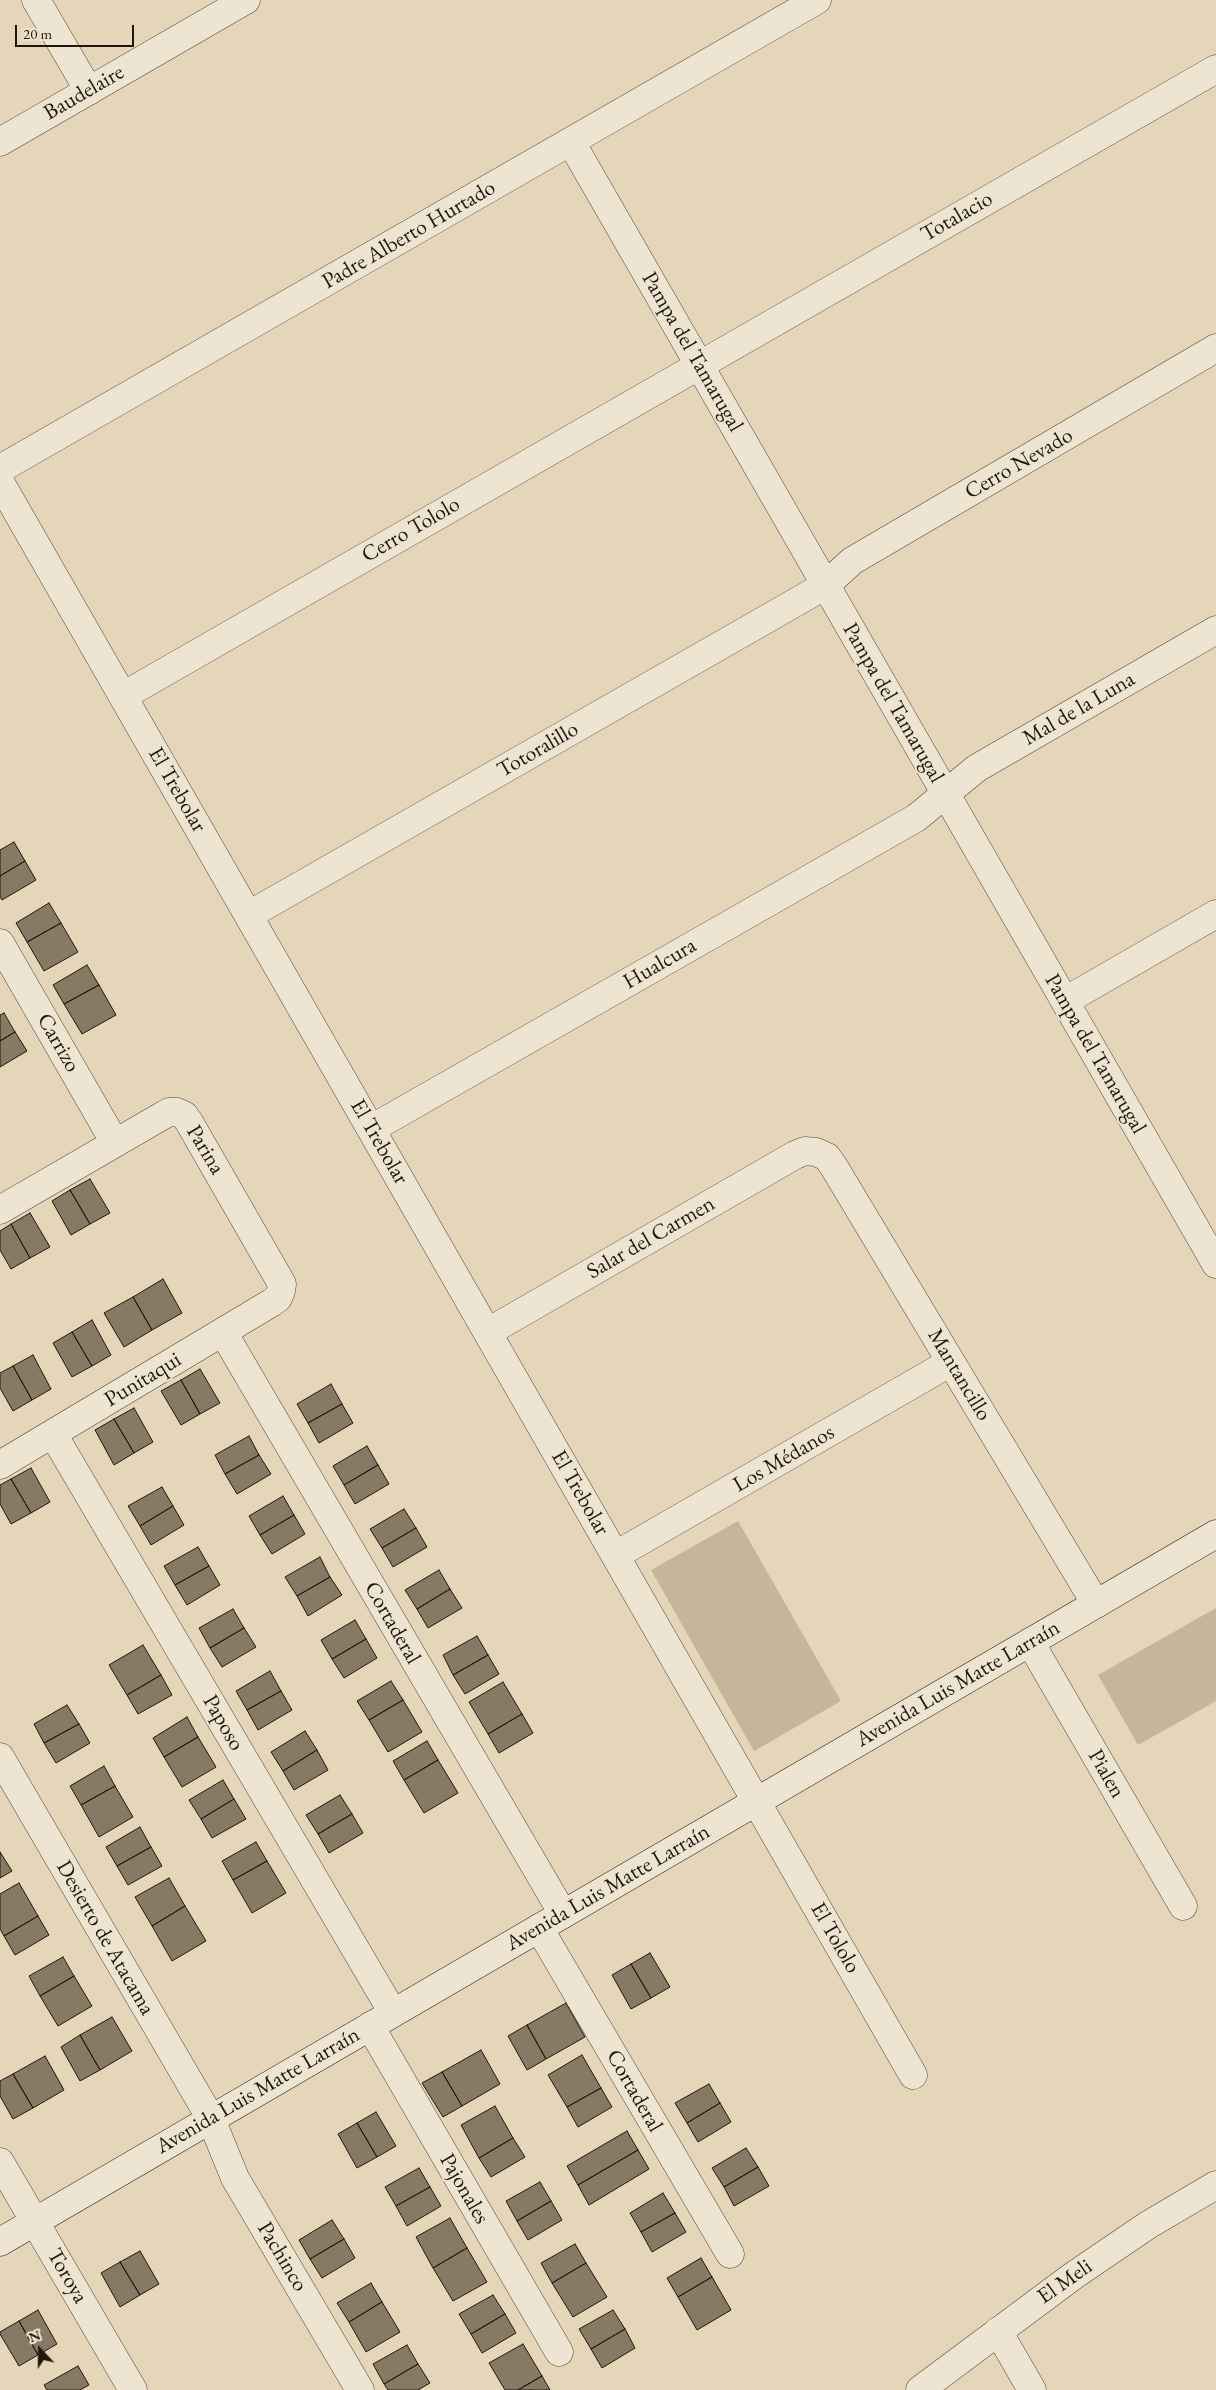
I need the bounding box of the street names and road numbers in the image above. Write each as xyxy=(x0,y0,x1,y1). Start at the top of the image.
street label: Baudelaire xyxy=(39,59,129,127)
street label: Padre Alberto Hurtado xyxy=(318,175,500,295)
street label: Totalacio xyxy=(916,186,998,248)
street label: Pampa del Tamarugal xyxy=(636,267,748,437)
street label: Cerro Nevado xyxy=(960,422,1078,506)
street label: Cerro Tololo xyxy=(357,491,465,569)
street label: Pampa del Tamarugal xyxy=(837,618,949,788)
street label: Mal de la Luna xyxy=(1018,666,1140,752)
street label: Totoralillo xyxy=(493,716,583,784)
street label: El Trebolar xyxy=(142,743,212,837)
street label: Hualcura xyxy=(619,933,701,995)
street label: Pampa del Tamarugal xyxy=(1039,969,1151,1139)
street label: Carrizo xyxy=(31,1009,85,1077)
street label: El Trebolar xyxy=(344,1095,414,1189)
street label: Parina xyxy=(180,1121,230,1179)
street label: Salar del Carmen xyxy=(582,1191,720,1285)
street label: Mantancillo xyxy=(921,1324,997,1426)
street label: Punitaqui xyxy=(100,1347,186,1413)
street label: Los Médanos xyxy=(729,1419,839,1499)
street label: El Trebolar xyxy=(545,1446,615,1540)
street label: Cortaderal xyxy=(358,1577,426,1669)
street label: Avenida Luis Matte Larraín xyxy=(851,1615,1065,1753)
street label: Paposo xyxy=(197,1690,249,1756)
street label: Pialen xyxy=(1082,1745,1130,1803)
street label: Avenida Luis Matte Larraín xyxy=(501,1819,715,1957)
street label: Desierto de Atacama xyxy=(50,1856,160,2020)
street label: El Tololo xyxy=(804,1898,866,1978)
street label: Avenida Luis Matte Larraín xyxy=(151,2022,365,2160)
street label: Cortaderal xyxy=(600,2045,668,2137)
street label: Pajonales xyxy=(433,2149,495,2229)
street label: Pachinco xyxy=(251,2217,313,2297)
street label: Toroya xyxy=(41,2244,93,2308)
street label: El Meli xyxy=(1033,2254,1097,2310)

